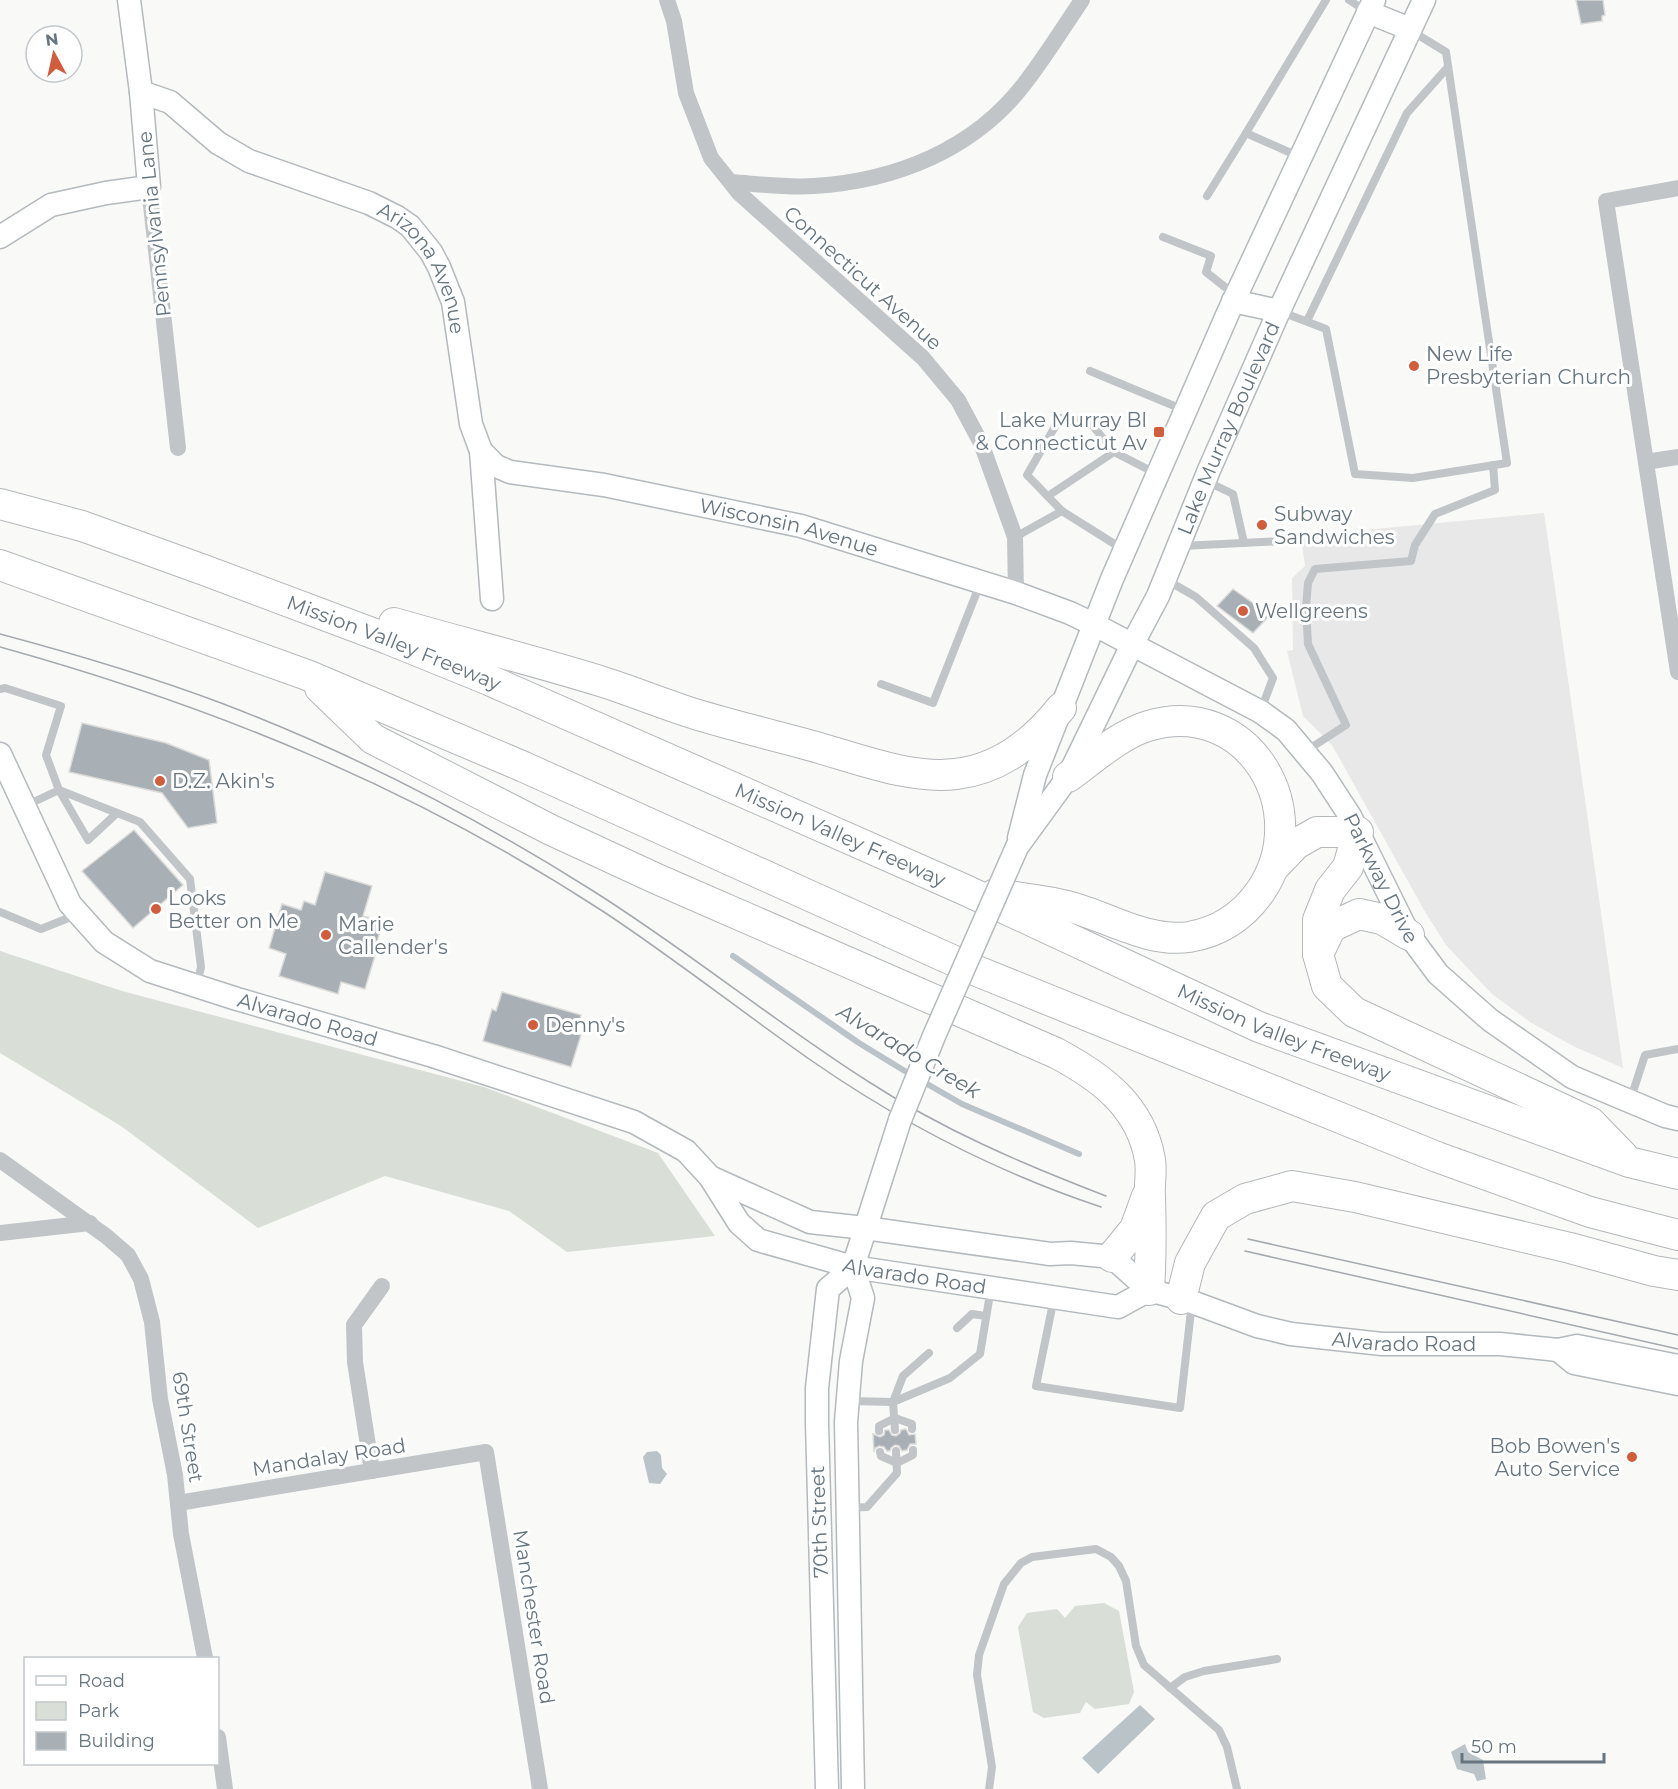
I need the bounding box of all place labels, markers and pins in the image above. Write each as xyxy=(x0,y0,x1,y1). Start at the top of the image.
place label: New Life Presbyterian Church xyxy=(1426,342,1631,389)
marker: New Life Presbyterian Church xyxy=(1407,359,1421,373)
place label: Lake Murray Bl & Connecticut Av xyxy=(975,408,1147,455)
marker: Lake Murray Bl & Connecticut Av xyxy=(1152,425,1166,439)
place label: Subway Sandwiches xyxy=(1274,502,1395,549)
marker: Subway Sandwiches xyxy=(1255,518,1269,532)
place label: Wellgreens xyxy=(1255,599,1368,623)
marker: Wellgreens xyxy=(1236,604,1250,618)
place label: D.Z. Akin's xyxy=(172,769,275,793)
marker: D.Z. Akin's xyxy=(153,774,167,788)
place label: Looks Better on Me xyxy=(168,886,299,933)
marker: Looks Better on Me xyxy=(149,902,163,916)
place label: Marie Callender's xyxy=(338,912,448,959)
marker: Marie Callender's xyxy=(319,928,333,942)
place label: Denny's xyxy=(545,1013,625,1037)
marker: Denny's xyxy=(526,1018,540,1032)
place label: Bob Bowen's Auto Service xyxy=(1490,1434,1620,1481)
marker: Bob Bowen's Auto Service xyxy=(1625,1450,1639,1464)

